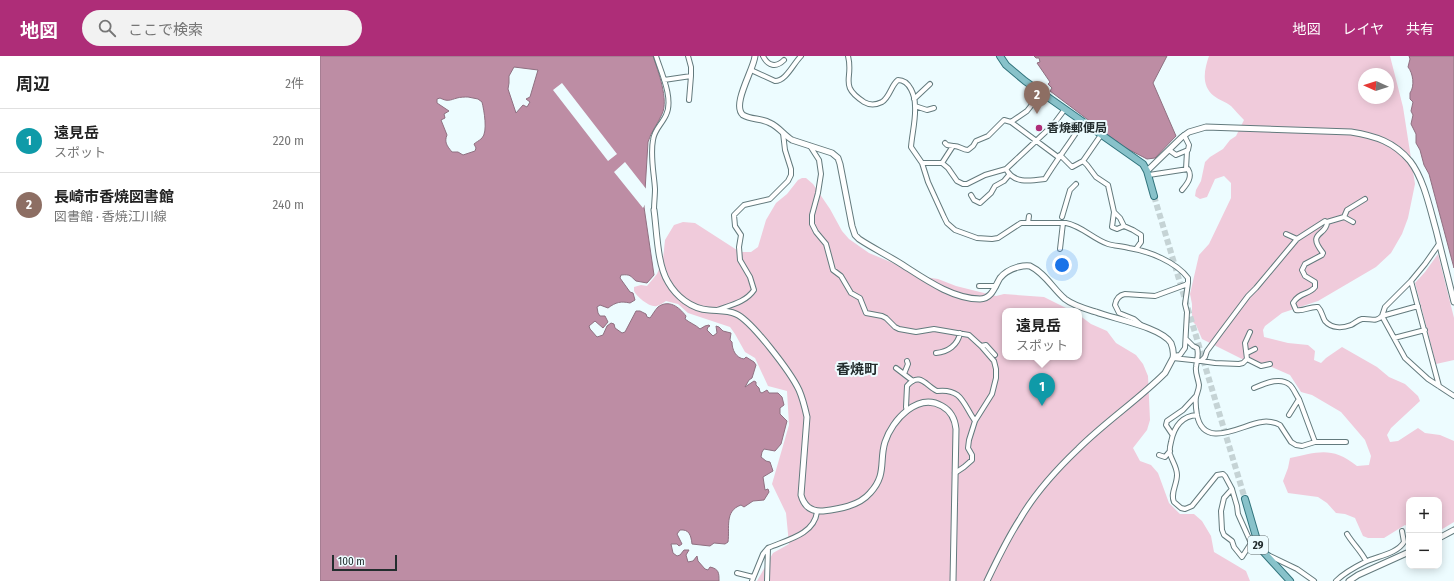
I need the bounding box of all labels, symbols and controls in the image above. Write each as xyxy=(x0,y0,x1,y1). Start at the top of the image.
search box xyxy=(82,10,362,46)
icon: search xyxy=(96,17,118,39)
text: 地図 xyxy=(20,19,58,42)
text: ここで検索 xyxy=(128,21,203,39)
text: 地図 xyxy=(1292,21,1320,38)
text: レイヤ xyxy=(1342,21,1384,38)
text: 共有 xyxy=(1406,21,1434,38)
north arrow xyxy=(1358,68,1394,104)
text: 周辺 xyxy=(16,74,50,95)
text: 2件 xyxy=(285,76,304,91)
pin: 2 xyxy=(1024,81,1050,114)
place label: 香焼郵便局 xyxy=(1047,121,1107,135)
marker: 香焼郵便局 xyxy=(1034,123,1044,133)
text: 遠見岳 xyxy=(54,124,99,142)
text: 1 xyxy=(26,133,32,148)
text: 220 m xyxy=(273,133,304,148)
text: スポット xyxy=(54,145,106,160)
text: 長崎市香焼図書館 xyxy=(54,188,174,206)
text: 2 xyxy=(26,197,32,212)
text: 240 m xyxy=(272,197,304,212)
text: 図書館 · 香焼江川線 xyxy=(54,209,167,224)
your location xyxy=(1052,255,1072,275)
popup xyxy=(1002,308,1082,360)
text: 遠見岳 xyxy=(1016,317,1061,335)
text: スポット xyxy=(1016,338,1068,353)
district label: 香焼町 xyxy=(836,361,878,378)
pin: 1 xyxy=(1029,373,1055,406)
map controls xyxy=(1406,497,1442,569)
button: + xyxy=(1406,497,1442,533)
button: − xyxy=(1406,533,1442,569)
road number: 29 xyxy=(1248,536,1268,554)
scale bar xyxy=(332,553,397,572)
text: 100 m xyxy=(338,555,365,568)

